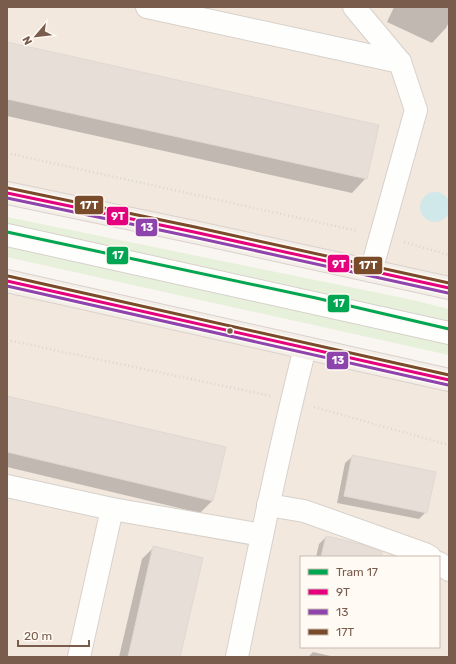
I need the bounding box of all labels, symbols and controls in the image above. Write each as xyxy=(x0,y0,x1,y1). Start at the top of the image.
north arrow xyxy=(16,16,56,56)
text: N xyxy=(20,34,35,47)
line badge: 17T xyxy=(74,195,104,215)
text: 17T xyxy=(80,199,98,212)
line badge: 9Т xyxy=(106,206,129,226)
text: 9Т xyxy=(111,210,125,223)
line badge: 13 xyxy=(135,218,158,237)
text: 13 xyxy=(141,221,153,234)
line badge: 17 xyxy=(106,246,129,265)
text: 17 xyxy=(112,249,125,262)
line badge: 9Т xyxy=(327,254,350,273)
line badge: 17T xyxy=(353,256,383,275)
text: 9Т xyxy=(332,258,346,271)
text: 17T xyxy=(359,259,377,272)
line badge: 17 xyxy=(327,294,350,313)
text: 17 xyxy=(333,297,346,310)
unlabelled marker xyxy=(225,326,235,336)
line badge: 13 xyxy=(326,351,349,370)
text: 13 xyxy=(332,354,344,367)
legend xyxy=(300,556,440,648)
text: Tram 17 xyxy=(336,565,378,579)
text: 9Т xyxy=(336,585,350,599)
text: 13 xyxy=(336,605,348,619)
scale bar xyxy=(18,622,89,648)
text: 17T xyxy=(336,625,354,639)
text: 20 m xyxy=(24,629,52,643)

